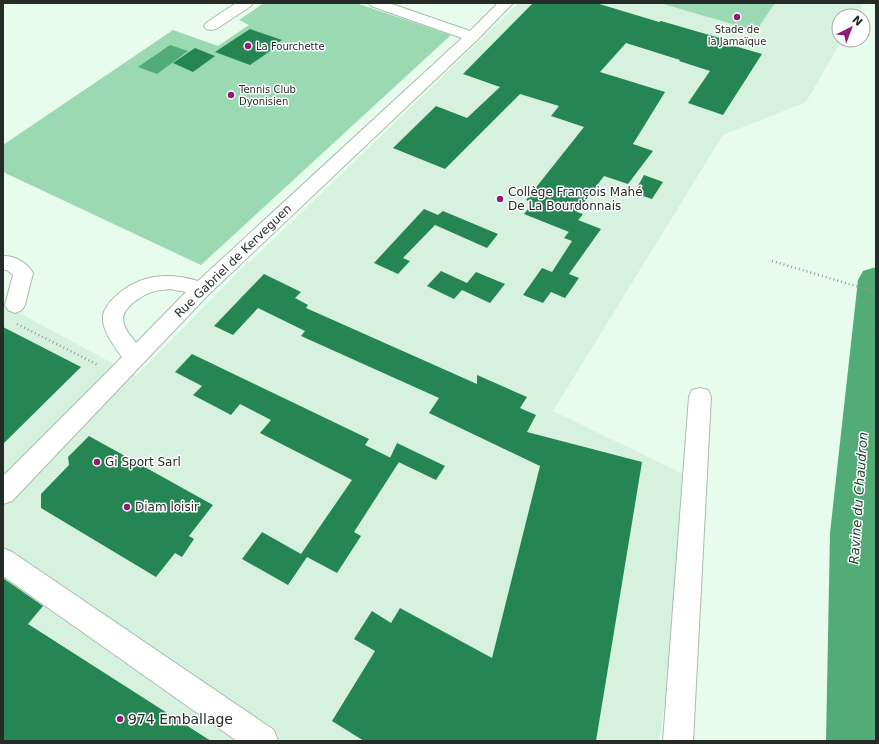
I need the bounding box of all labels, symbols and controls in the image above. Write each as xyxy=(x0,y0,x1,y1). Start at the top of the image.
north arrow xyxy=(831,8,871,48)
marker: Stade de la Jamaïque xyxy=(732,12,742,22)
text: N xyxy=(850,13,865,29)
place label: Stade de la Jamaïque xyxy=(708,24,766,47)
marker: La Fourchette xyxy=(243,41,253,51)
place label: La Fourchette xyxy=(256,41,325,52)
place label: Tennis Club Dyonisien xyxy=(238,84,296,107)
marker: Tennis Club Dyonisien xyxy=(226,90,236,100)
place label: Collège François Mahé De La Bourdonnais xyxy=(508,185,643,213)
marker: Collège François Mahé De La Bourdonnais xyxy=(495,194,505,204)
street label: Rue Gabriel de Kerveguen xyxy=(172,202,294,320)
water label: Ravine du Chaudron xyxy=(846,431,871,565)
place label: Gi Sport Sarl xyxy=(105,455,181,469)
marker: Gi Sport Sarl xyxy=(92,457,102,467)
place label: Diam loisir xyxy=(135,500,199,514)
marker: Diam loisir xyxy=(122,502,132,512)
place label: 974 Emballage xyxy=(128,711,233,727)
marker: 974 Emballage xyxy=(115,714,125,724)

